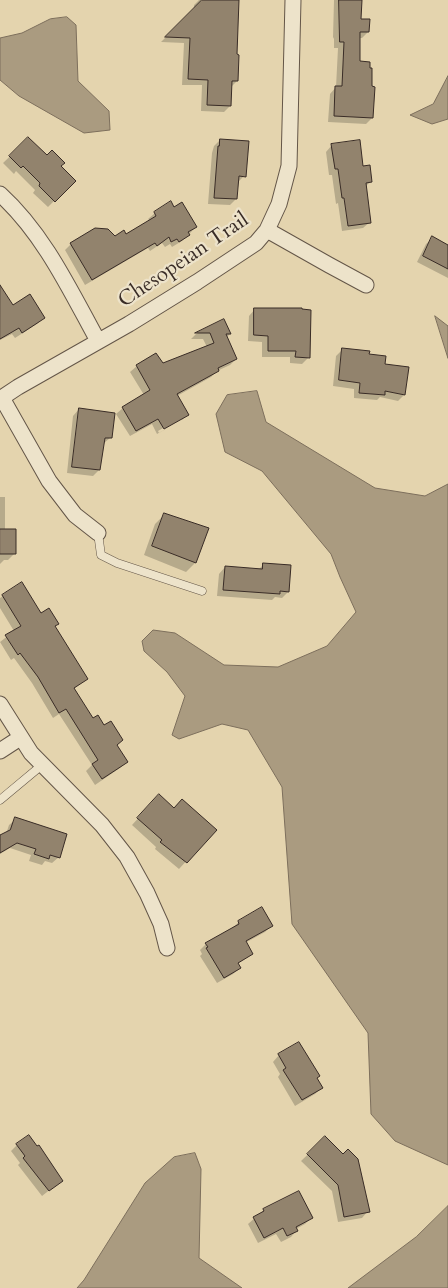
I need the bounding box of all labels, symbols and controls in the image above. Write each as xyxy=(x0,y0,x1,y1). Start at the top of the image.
street label: Chesopeian Trail xyxy=(114,208,254,314)

